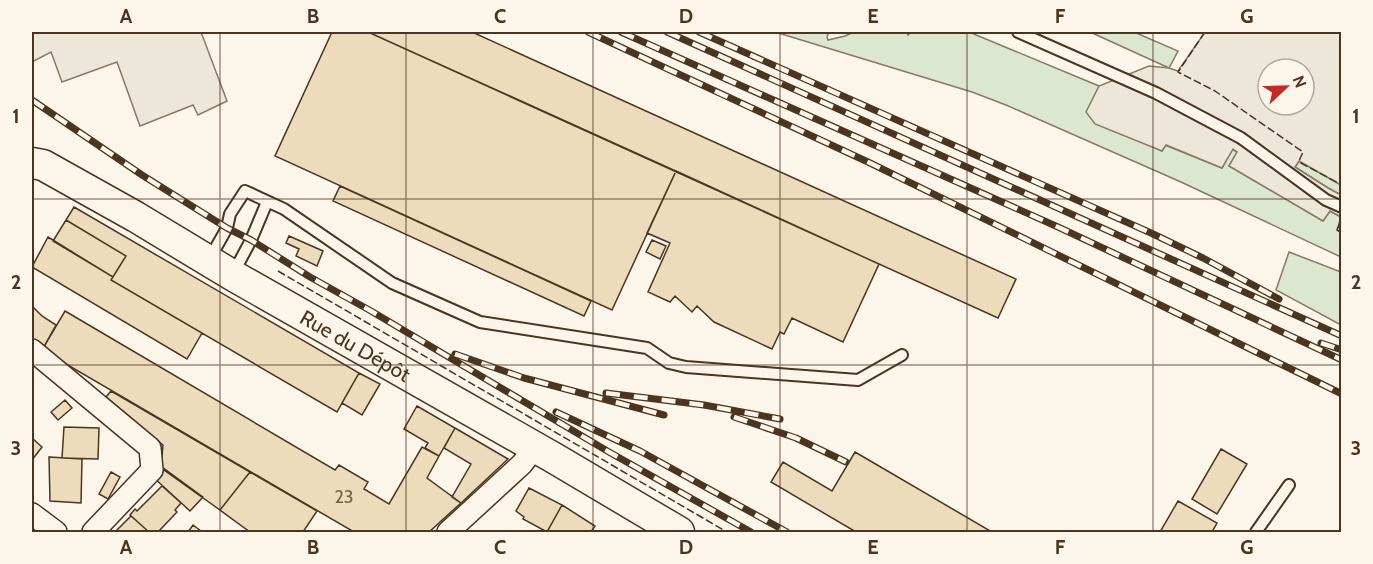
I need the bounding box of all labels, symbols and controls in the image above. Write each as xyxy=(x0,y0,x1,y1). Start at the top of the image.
text: A xyxy=(120,4,133,28)
text: B xyxy=(307,4,319,28)
text: C xyxy=(494,4,506,28)
text: D xyxy=(679,4,693,28)
text: E xyxy=(867,4,879,28)
text: F xyxy=(1055,4,1066,28)
text: G xyxy=(1240,4,1254,28)
north arrow xyxy=(1256,57,1316,117)
text: N xyxy=(1289,73,1310,90)
text: 1 xyxy=(12,104,20,128)
text: 1 xyxy=(1352,104,1360,128)
text: 2 xyxy=(11,270,21,294)
text: 2 xyxy=(1351,270,1361,294)
street label: Rue du Dépôt xyxy=(296,304,415,386)
text: 3 xyxy=(11,436,21,460)
text: 3 xyxy=(1351,436,1361,460)
house number: 23 xyxy=(334,486,354,508)
text: A xyxy=(120,535,133,559)
text: B xyxy=(307,535,319,559)
text: C xyxy=(494,535,506,559)
text: D xyxy=(679,535,693,559)
text: E xyxy=(867,535,879,559)
text: F xyxy=(1055,535,1066,559)
text: G xyxy=(1240,535,1254,559)

